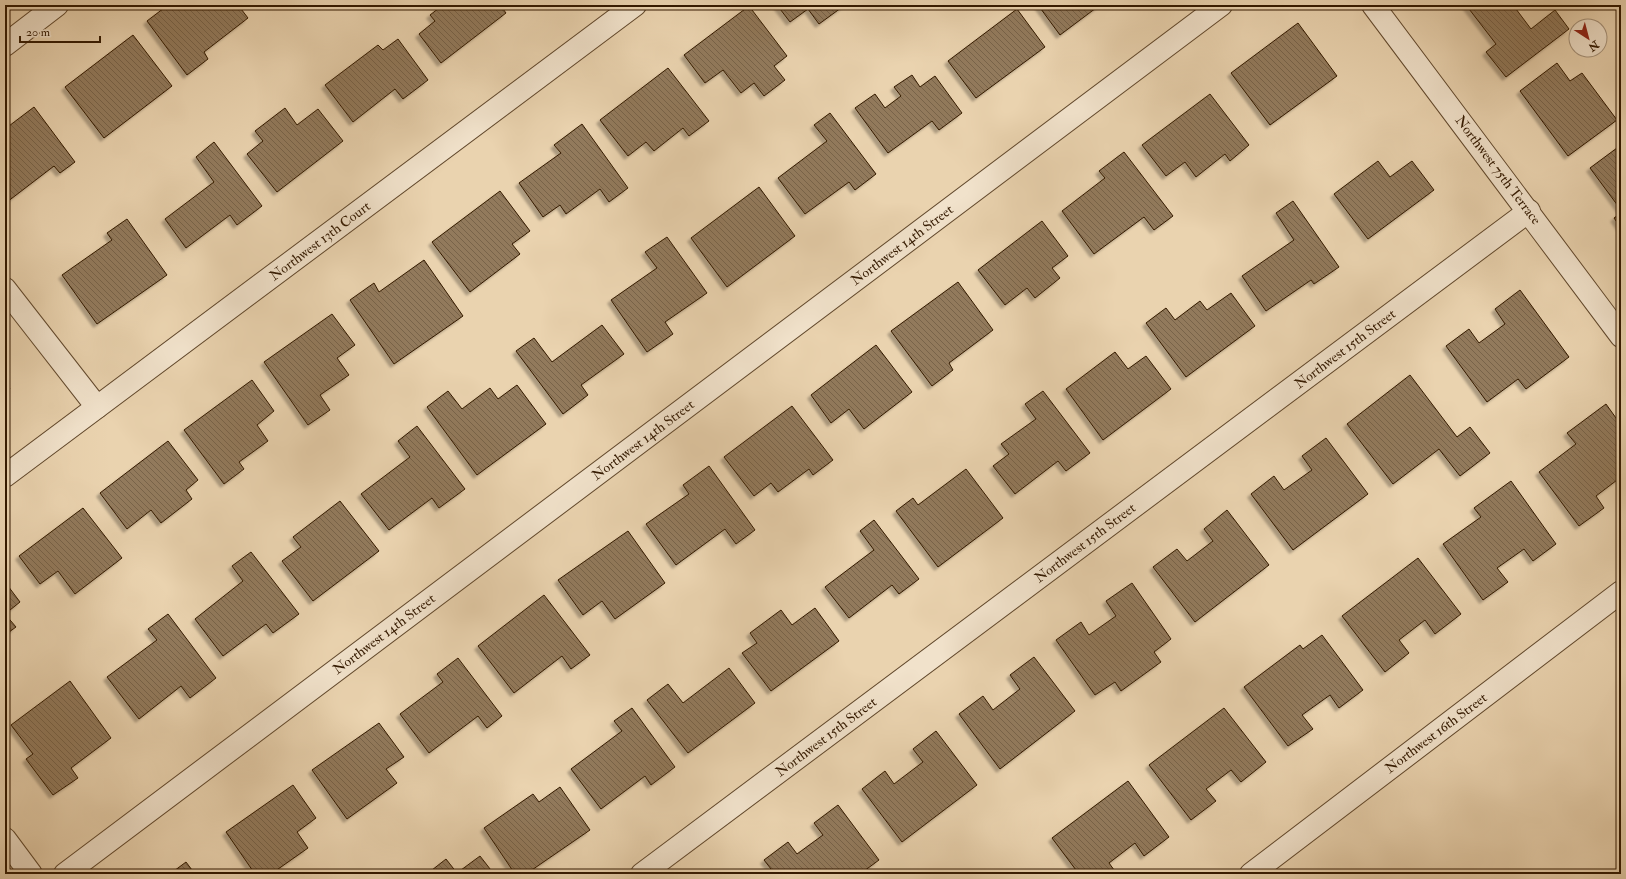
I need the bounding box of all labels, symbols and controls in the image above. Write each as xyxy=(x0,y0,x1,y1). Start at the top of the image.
scale bar xyxy=(20,18,100,44)
north arrow xyxy=(1568,18,1608,58)
text: 20 m xyxy=(26,25,51,40)
text: N xyxy=(1585,37,1602,55)
street label: Northwest 75th Terrace xyxy=(1451,112,1545,228)
street label: Northwest 13th Court xyxy=(266,197,374,284)
street label: Northwest 14th Street xyxy=(848,201,957,289)
street label: Northwest 15th Street xyxy=(1291,305,1399,393)
street label: Northwest 14th Street xyxy=(589,396,698,484)
street label: Northwest 15th Street xyxy=(1031,499,1139,587)
street label: Northwest 14th Street xyxy=(330,590,439,678)
street label: Northwest 16th Street xyxy=(1382,689,1491,777)
street label: Northwest 15th Street xyxy=(772,693,880,781)

